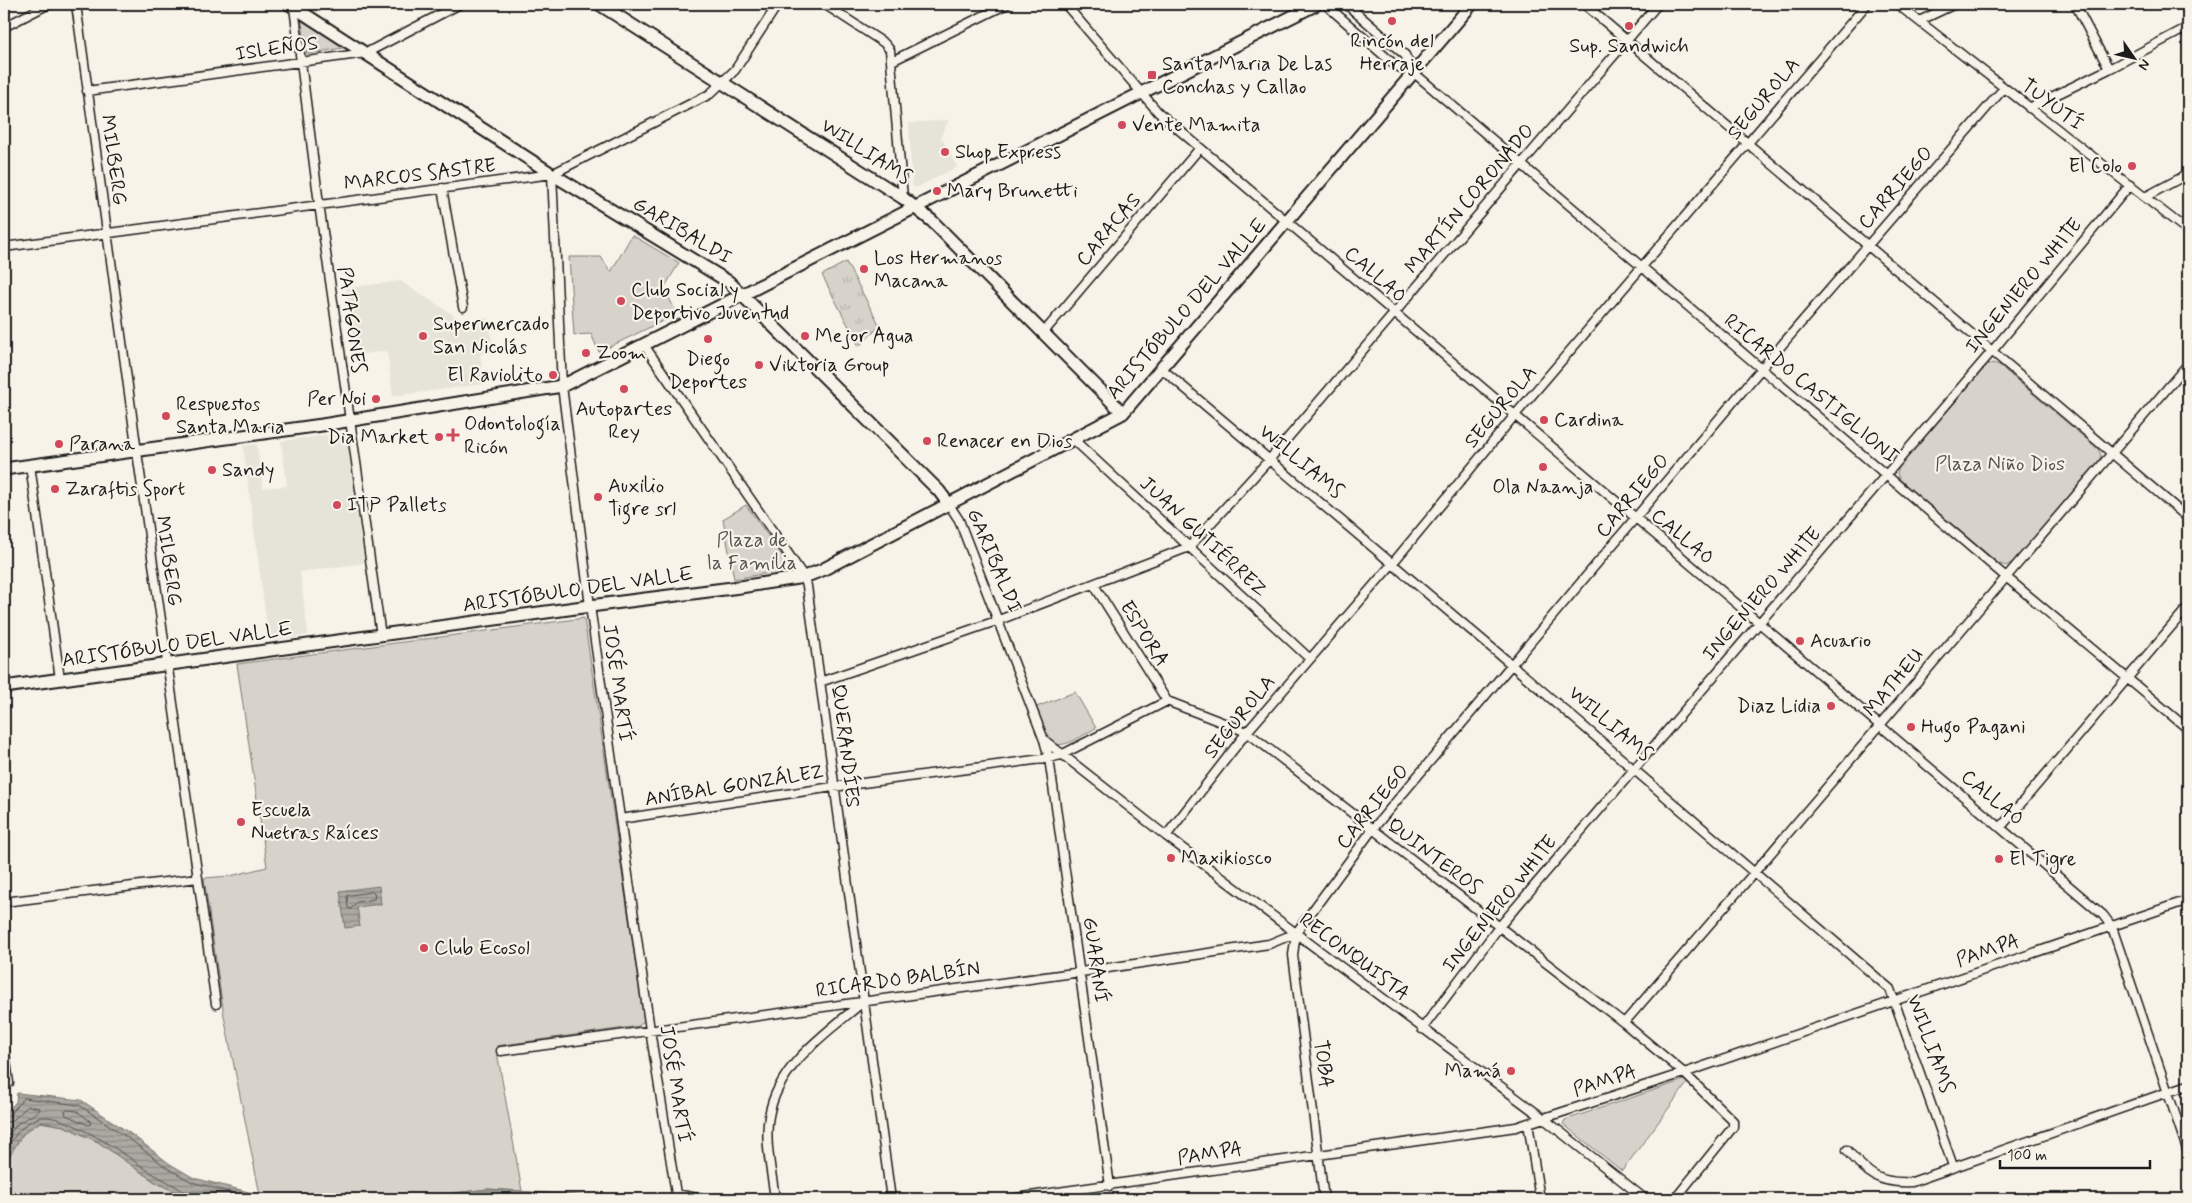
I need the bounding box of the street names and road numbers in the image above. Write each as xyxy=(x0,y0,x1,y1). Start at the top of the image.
street label: ISLEÑOS xyxy=(234,30,320,68)
street label: SEGUROLA xyxy=(1721,52,1807,146)
street label: TUYUTÍ xyxy=(2015,73,2089,137)
street label: MILBERG xyxy=(93,113,133,207)
street label: WILLIAMS xyxy=(815,113,917,191)
street label: MARTÍN CORONADO xyxy=(1399,118,1541,280)
street label: CARRIEGO xyxy=(1852,141,1940,235)
street label: MARCOS SASTRE xyxy=(342,152,498,198)
street label: CARACAS xyxy=(1070,188,1148,272)
street label: GARIBALDI xyxy=(627,191,737,271)
street label: ARISTÓBULO DEL VALLE xyxy=(1101,213,1273,405)
street label: INGENIERO WHITE xyxy=(1959,213,2089,359)
street label: CALLAO xyxy=(1338,240,1412,310)
street label: PATAGONES xyxy=(330,265,372,375)
street label: RICARDO CASTIGLIONI xyxy=(1718,308,1904,470)
street label: SEGUROLA xyxy=(1458,360,1544,454)
street label: WILLIAMS xyxy=(1253,418,1349,506)
street label: CARRIEGO xyxy=(1590,448,1676,544)
street label: JUAN GUTIÉRREZ xyxy=(1133,471,1273,604)
street label: CALLAO xyxy=(1645,503,1719,571)
street label: GARIBALDI xyxy=(960,505,1028,617)
street label: MILBERG xyxy=(148,514,188,608)
street label: INGENIERO WHITE xyxy=(1696,521,1828,667)
street label: ARISTÓBULO DEL VALLE xyxy=(461,560,695,620)
street label: ESPORA xyxy=(1113,596,1175,672)
street label: ARISTÓBULO DEL VALLE xyxy=(60,615,294,675)
street label: JOSÉ MARTÍ xyxy=(595,622,639,744)
street label: MATHEU xyxy=(1857,643,1931,723)
street label: SEGUROLA xyxy=(1198,670,1282,764)
street label: WILLIAMS xyxy=(1562,680,1658,768)
street label: QUERANDÍES xyxy=(824,683,866,809)
street label: ANÍBAL GONZÁLEZ xyxy=(643,758,826,813)
street label: CARRIEGO xyxy=(1330,759,1416,855)
street label: CALLAO xyxy=(1955,764,2029,832)
street label: QUINTEROS xyxy=(1381,812,1487,902)
street label: INGENIERO WHITE xyxy=(1436,830,1564,978)
street label: RECONQUISTA xyxy=(1293,907,1415,1007)
street label: GUARANÍ xyxy=(1076,915,1114,1005)
street label: PAMPA xyxy=(1953,928,2023,974)
street label: RICARDO BALBÍN xyxy=(814,955,982,1005)
street label: WILLIAMS xyxy=(1900,991,1960,1097)
street label: JOSÉ MARTÍ xyxy=(652,1023,698,1145)
street label: TOBA xyxy=(1307,1038,1339,1090)
street label: PAMPA xyxy=(1570,1058,1640,1104)
street label: PAMPA xyxy=(1176,1136,1244,1172)

